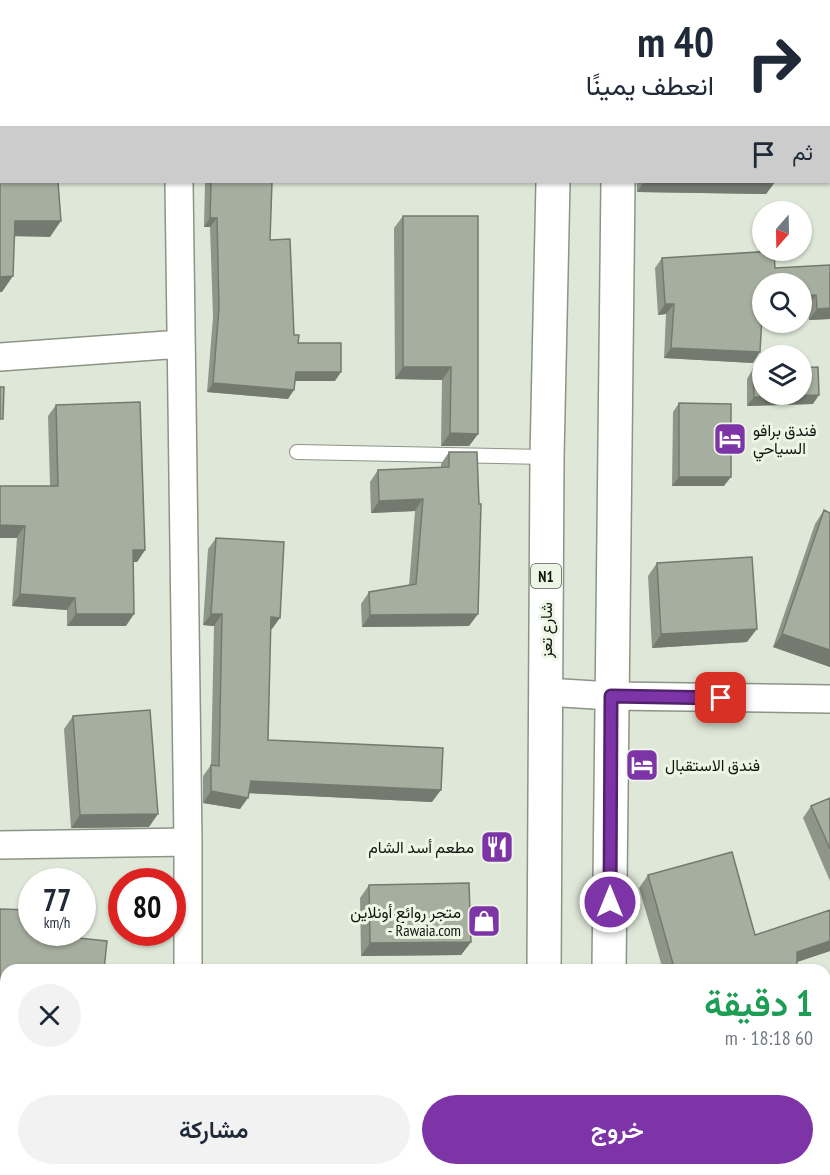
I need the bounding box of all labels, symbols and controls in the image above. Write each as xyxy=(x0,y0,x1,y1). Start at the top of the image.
text: 40 m xyxy=(637,14,714,69)
icon: right xyxy=(735,24,813,102)
text: انعطف يمينًا xyxy=(586,68,714,102)
icon: arrive xyxy=(747,138,780,171)
text: ثم xyxy=(792,138,813,166)
north arrow xyxy=(752,201,812,261)
map controls xyxy=(752,201,812,405)
button: search xyxy=(752,273,812,333)
button: layers xyxy=(752,345,812,405)
place label: فندق برافو السياحي xyxy=(753,420,817,462)
hotel icon: فندق برافو السياحي xyxy=(712,421,748,457)
road number: N1 xyxy=(531,564,561,588)
street label: شارع تعز xyxy=(536,602,558,659)
pin xyxy=(695,672,746,723)
icon: arrive xyxy=(704,681,737,714)
hotel icon: فندق الاستقبال xyxy=(624,747,660,783)
place label: فندق الاستقبال xyxy=(665,755,760,775)
restaurant icon: مطعم أسد الشام xyxy=(479,829,515,865)
place label: مطعم أسد الشام xyxy=(368,837,474,858)
speed limit sign: 80 xyxy=(108,868,186,946)
position arrow xyxy=(578,870,642,934)
text: 77 xyxy=(43,880,71,919)
place label: متجر روائع أونلاين - Rawaia.com xyxy=(350,902,461,940)
shop icon: متجر روائع أونلاين - Rawaia.com xyxy=(466,903,502,939)
text: km/h xyxy=(44,913,70,932)
text: 1 دقيقة xyxy=(704,979,813,1026)
button: close xyxy=(18,984,81,1047)
text: 60 m · 18:18 xyxy=(725,1025,813,1051)
button: مشاركة xyxy=(18,1095,410,1164)
button: خروج xyxy=(422,1095,813,1164)

